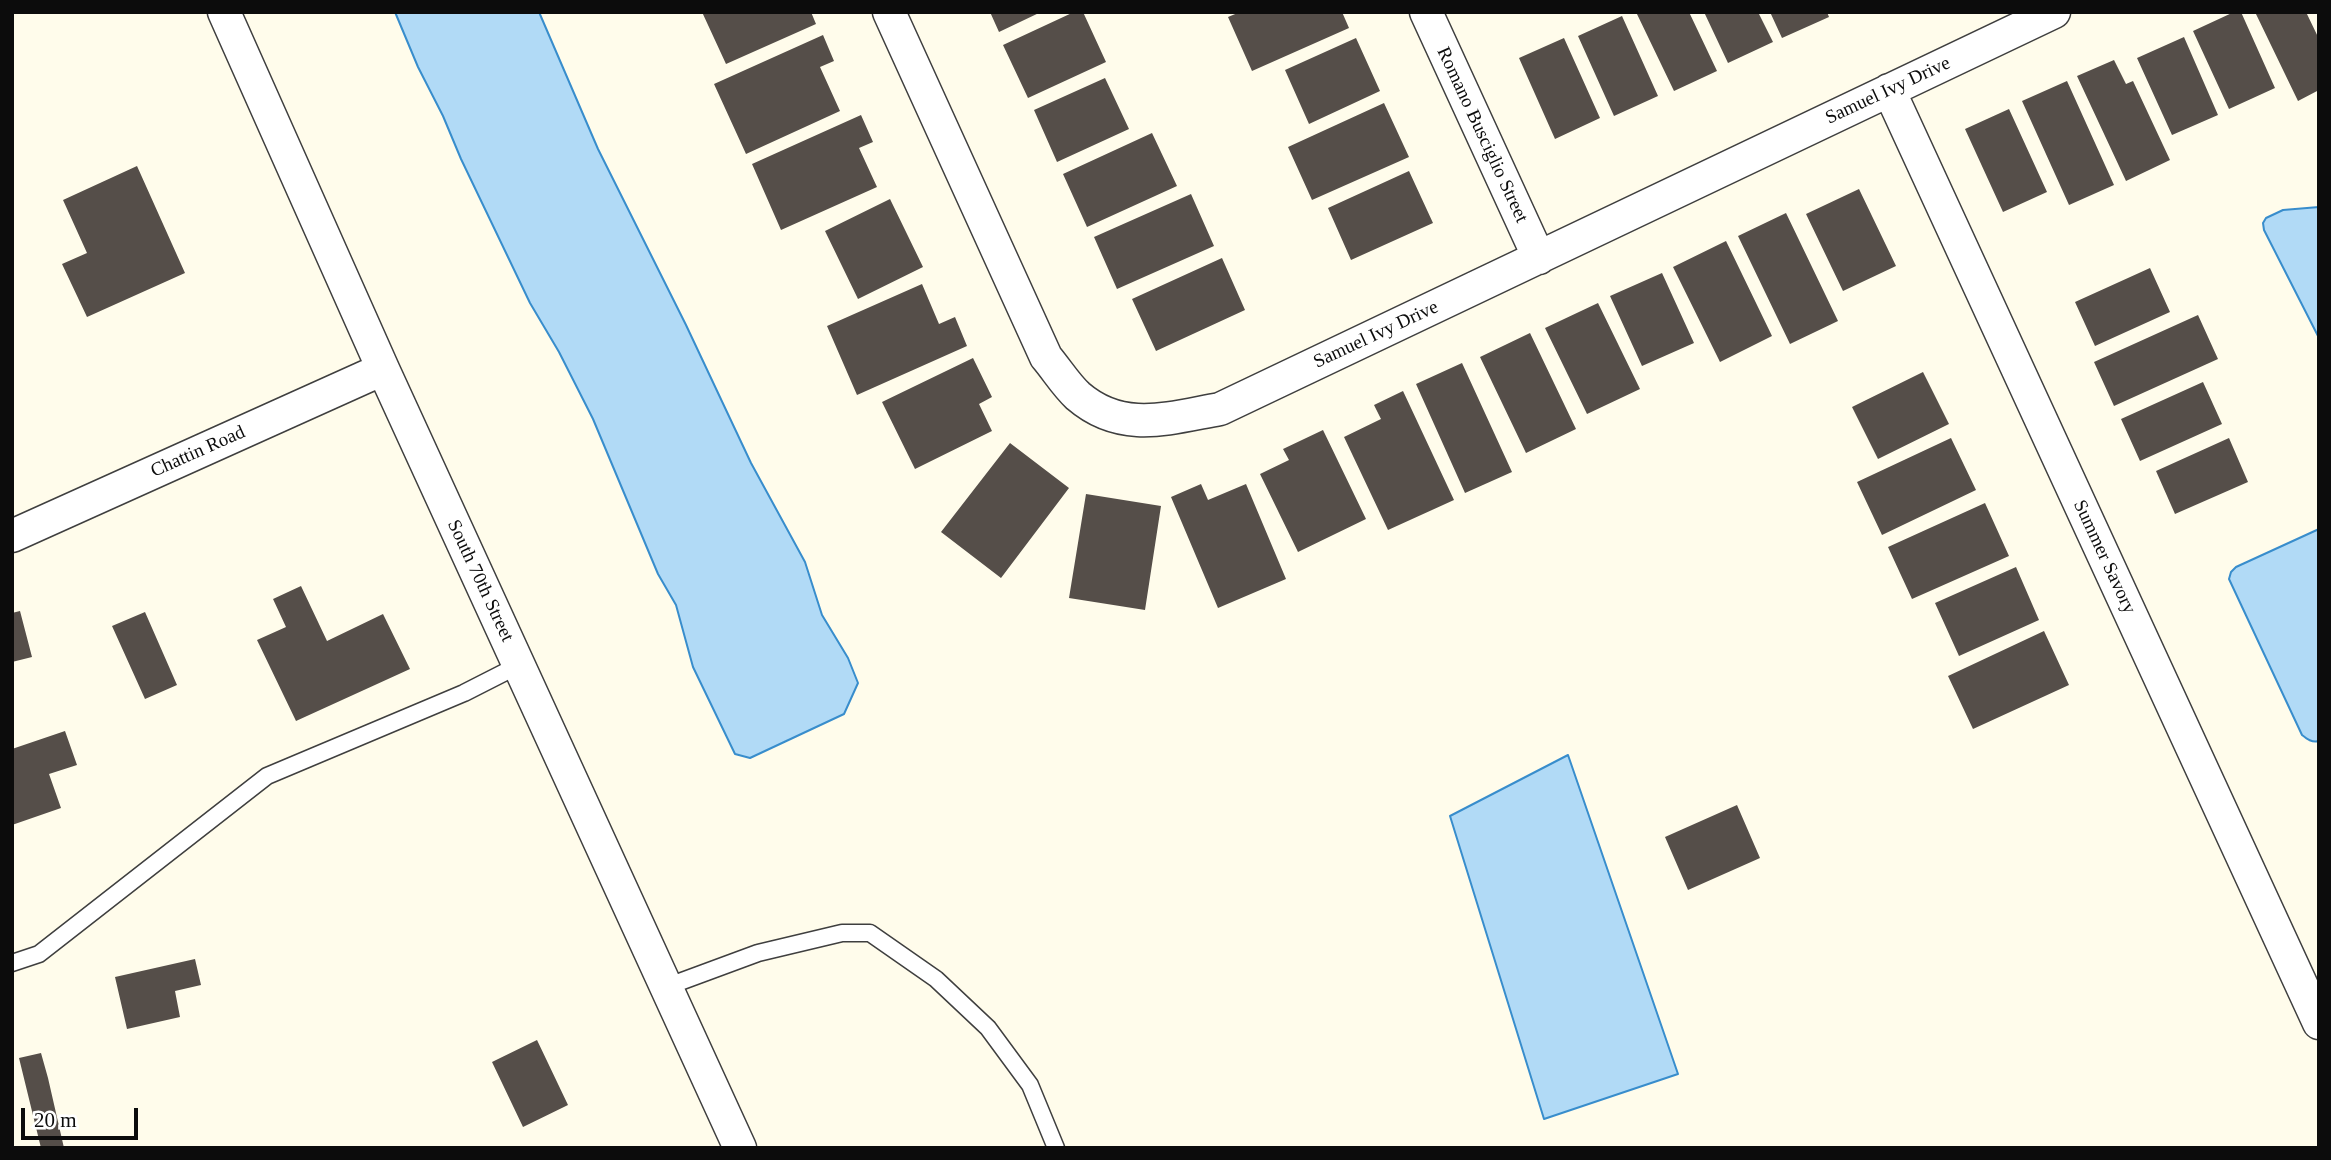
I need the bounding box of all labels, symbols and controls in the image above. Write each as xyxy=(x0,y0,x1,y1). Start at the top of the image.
street label: Romano Busciglio Street xyxy=(1431,44,1533,226)
street label: Samuel Ivy Drive xyxy=(1822,52,1954,130)
street label: Samuel Ivy Drive xyxy=(1310,296,1442,374)
street label: Chattin Road xyxy=(147,421,249,483)
street label: Summer Savory xyxy=(2068,496,2140,618)
street label: South 70th Street xyxy=(442,516,518,646)
scale bar xyxy=(24,1094,142,1138)
text: 20 m xyxy=(34,1108,77,1132)

